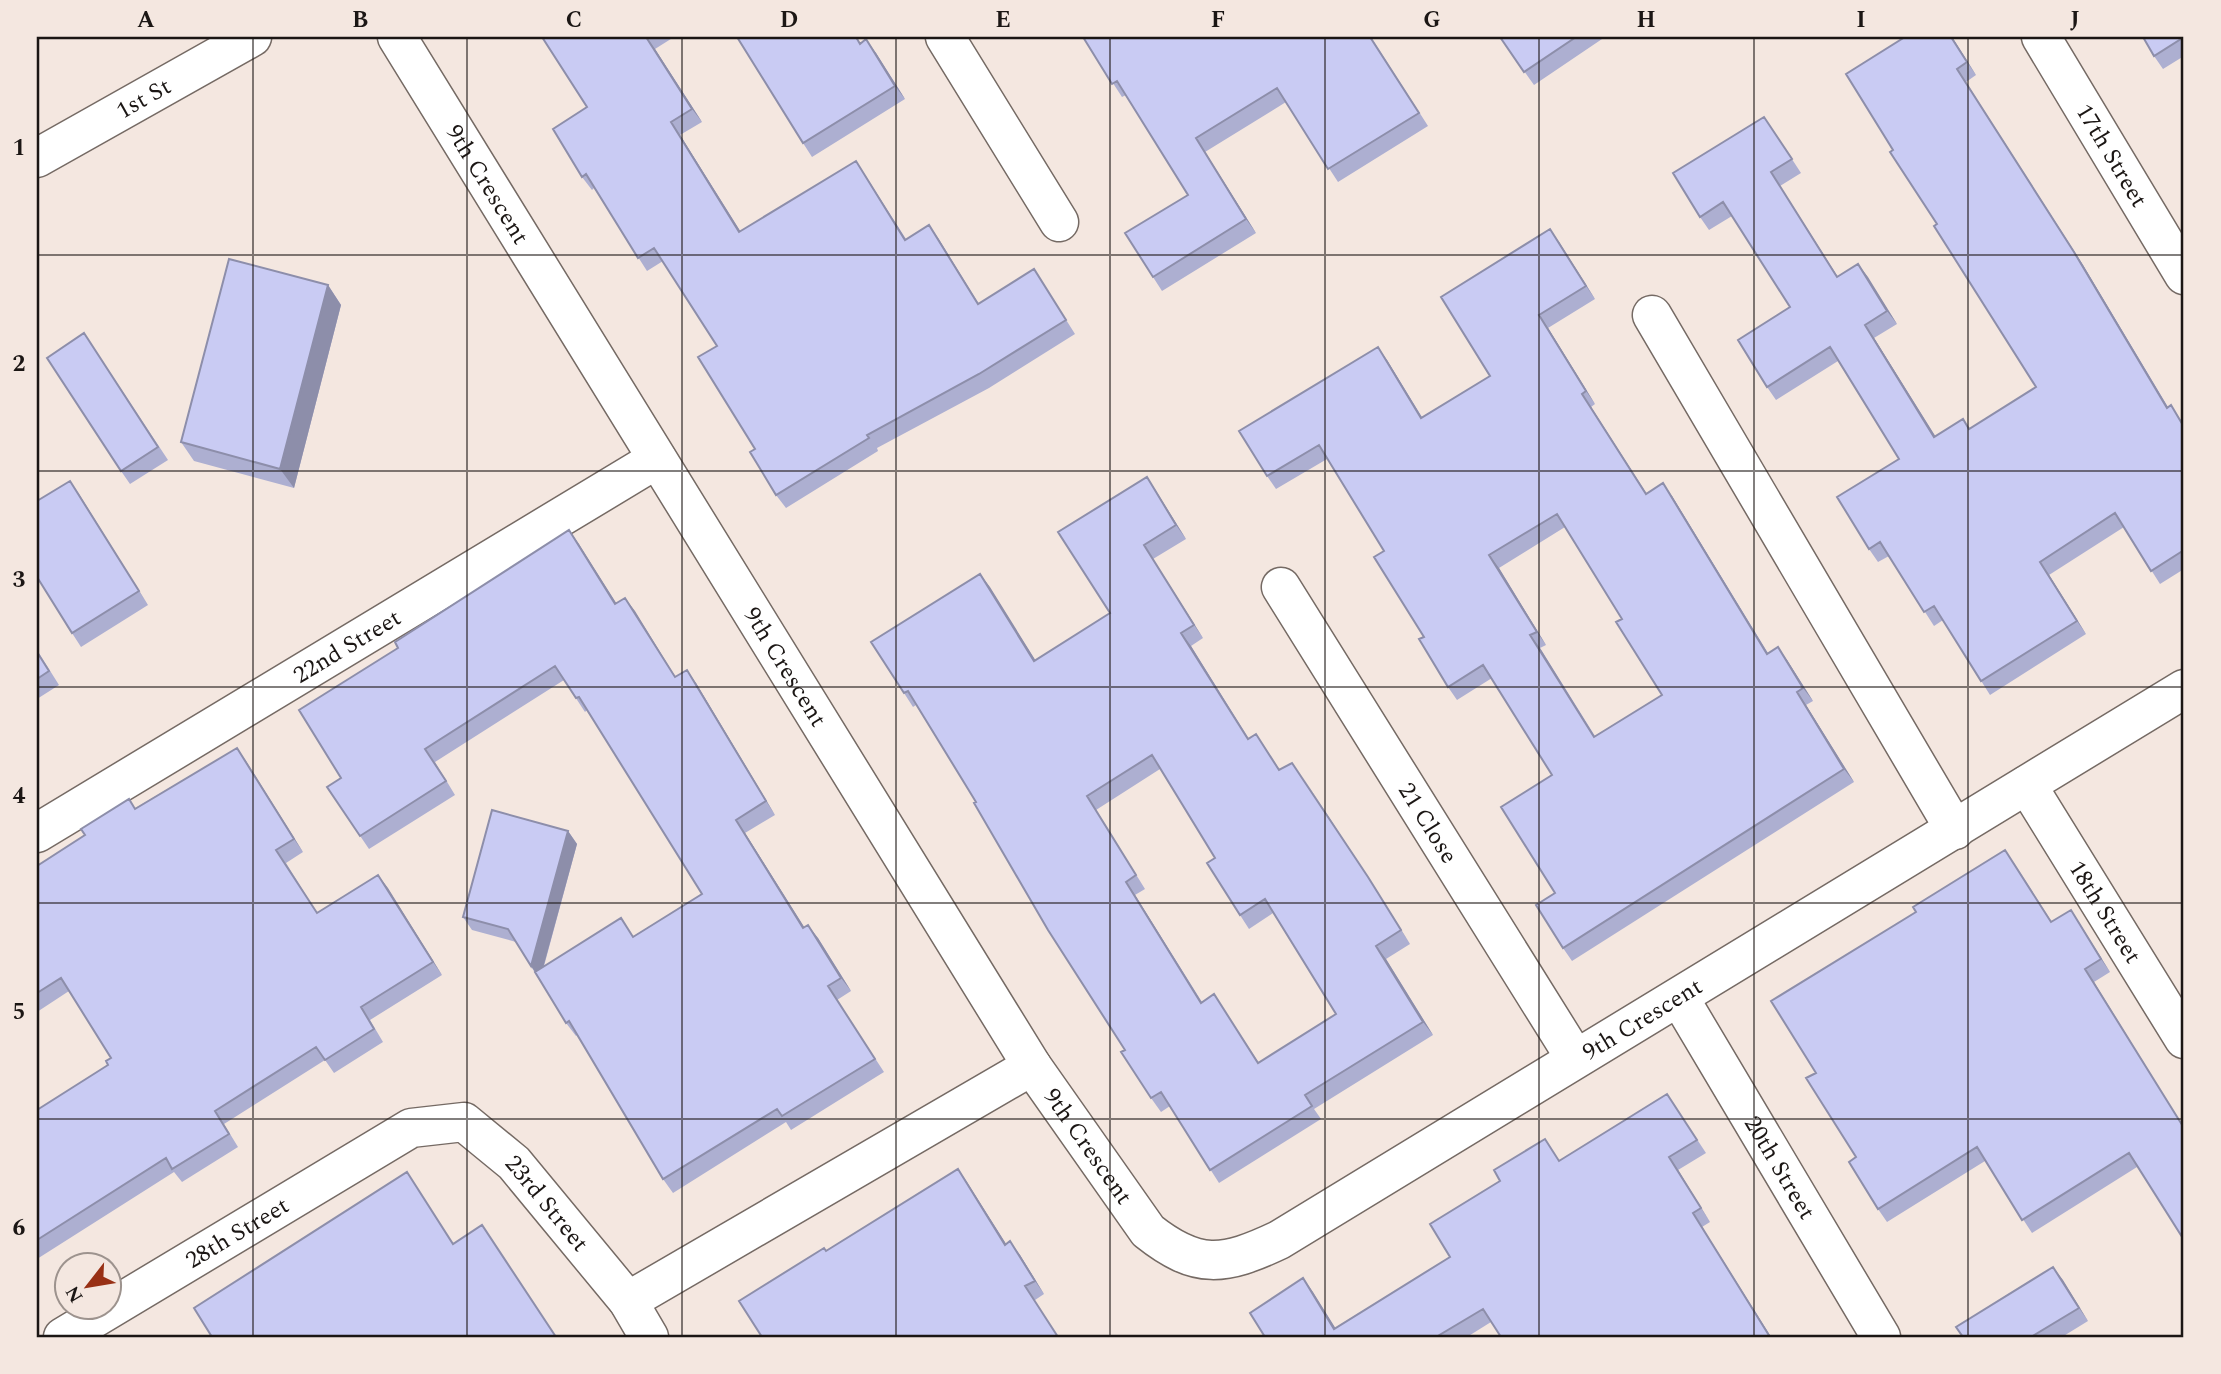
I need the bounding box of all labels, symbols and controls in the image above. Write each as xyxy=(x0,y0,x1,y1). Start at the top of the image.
text: A xyxy=(137,3,155,38)
text: B xyxy=(352,3,368,38)
text: C xyxy=(566,3,582,38)
text: D xyxy=(780,3,798,38)
text: E xyxy=(995,3,1011,38)
text: F xyxy=(1211,3,1225,38)
text: G xyxy=(1423,3,1441,38)
text: H xyxy=(1636,3,1656,38)
text: I xyxy=(1856,3,1866,38)
text: J xyxy=(2070,3,2080,38)
street label: 1st St xyxy=(110,69,178,129)
street label: 17th Street xyxy=(2066,97,2156,215)
street label: 9th Crescent xyxy=(436,118,538,252)
text: 1 xyxy=(13,131,25,166)
text: 2 xyxy=(13,347,26,382)
text: 3 xyxy=(13,563,26,598)
street label: 22nd Street xyxy=(287,600,408,693)
street label: 9th Crescent xyxy=(734,600,836,734)
street label: 21 Close xyxy=(1388,776,1466,871)
text: 4 xyxy=(13,779,26,814)
street label: 18th Street xyxy=(2059,854,2150,971)
street label: 9th Crescent xyxy=(1576,969,1710,1070)
text: 5 xyxy=(13,995,25,1030)
street label: 9th Crescent xyxy=(1034,1081,1141,1212)
street label: 20th Street xyxy=(1734,1109,1824,1227)
street label: 23rd Street xyxy=(496,1148,597,1260)
street label: 28th Street xyxy=(179,1188,296,1279)
text: 6 xyxy=(13,1211,26,1246)
north arrow xyxy=(52,1252,122,1322)
text: N xyxy=(58,1280,91,1308)

